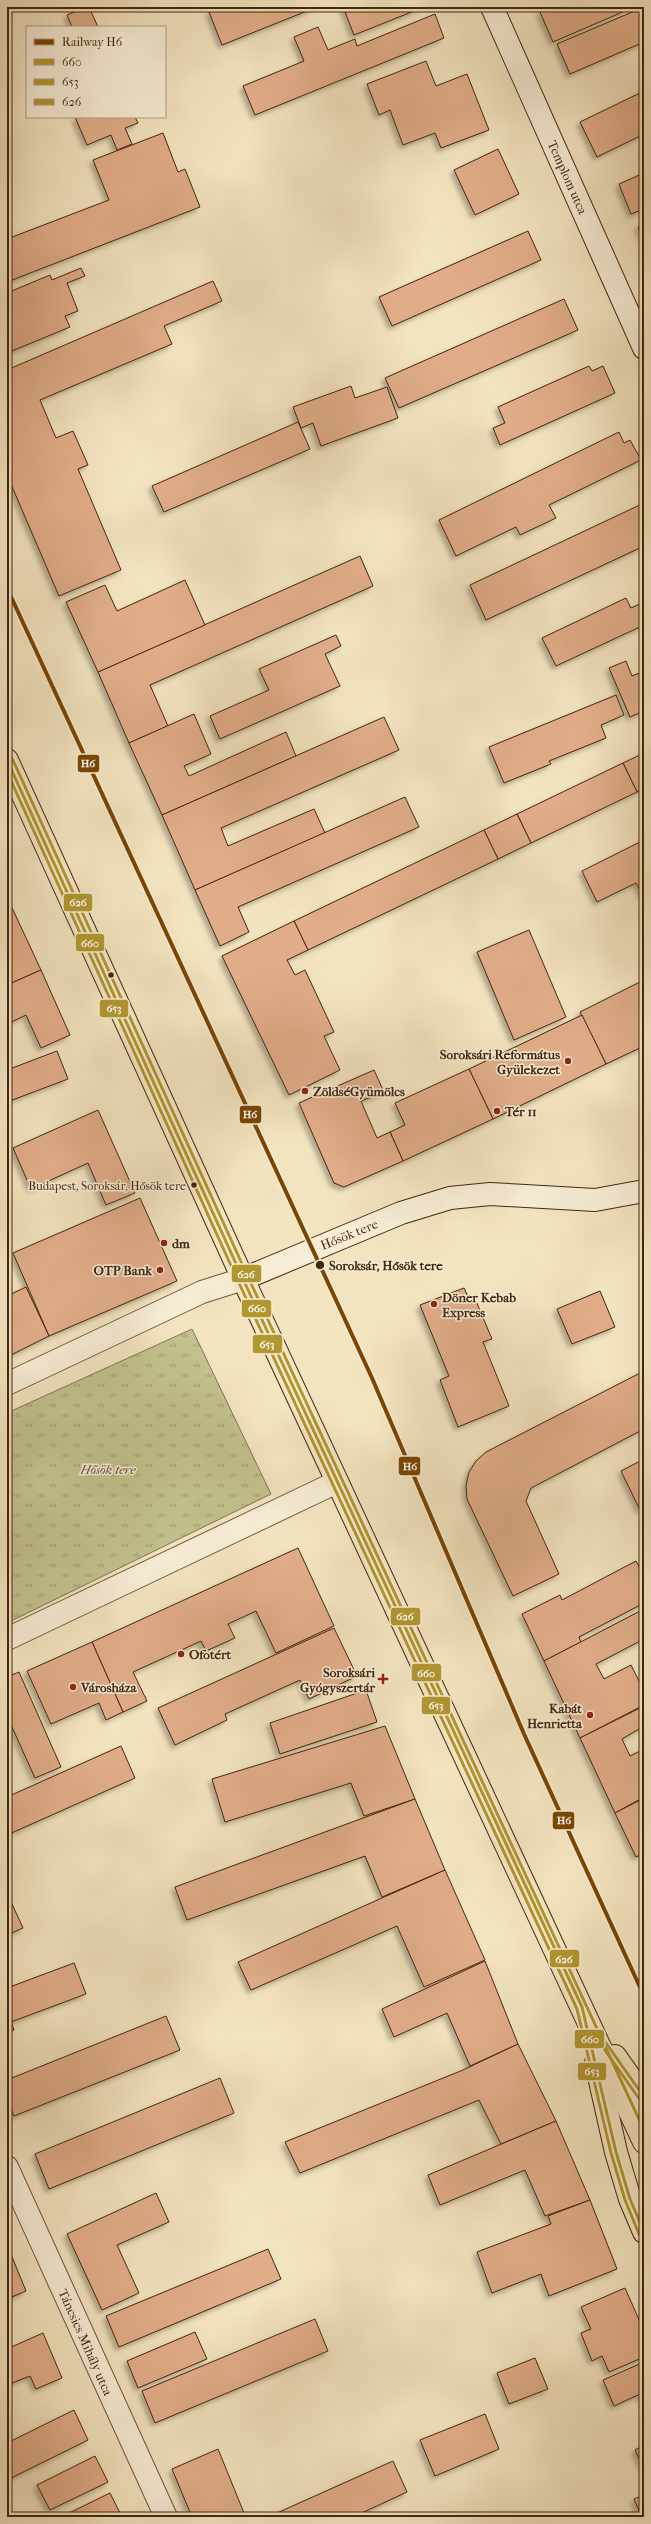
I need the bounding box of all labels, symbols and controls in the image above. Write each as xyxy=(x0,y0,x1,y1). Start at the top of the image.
legend xyxy=(26,26,166,118)
text: Railway H6 xyxy=(62,35,123,49)
text: 660 xyxy=(62,55,82,69)
text: 653 xyxy=(62,75,79,89)
text: 626 xyxy=(62,95,82,109)
street label: Templom utca xyxy=(545,138,591,217)
line badge: H6 xyxy=(77,754,100,773)
text: H6 xyxy=(81,757,96,770)
line badge: 626 xyxy=(63,893,93,912)
text: 626 xyxy=(69,896,88,909)
line badge: 660 xyxy=(75,933,105,952)
text: 660 xyxy=(81,937,99,950)
unlabelled marker xyxy=(106,970,116,980)
line badge: 653 xyxy=(99,999,129,1018)
text: 653 xyxy=(106,1002,122,1015)
place label: Soroksári Református Gyülekezet xyxy=(440,1047,560,1078)
marker: Soroksári Református Gyülekezet xyxy=(563,1056,573,1066)
place label: ZöldséGyümölcs xyxy=(313,1084,405,1100)
marker: ZöldséGyümölcs xyxy=(300,1086,310,1096)
place label: Tér 11 xyxy=(504,1104,537,1119)
line badge: H6 xyxy=(239,1105,262,1124)
marker: Tér 11 xyxy=(492,1106,502,1116)
text: H6 xyxy=(243,1108,258,1121)
place label: Budapest, Soroksár, Hősök tere xyxy=(28,1179,186,1193)
marker: Budapest, Soroksár, Hősök tere xyxy=(189,1180,199,1190)
street label: Hősök tere xyxy=(318,1216,381,1253)
place label: dm xyxy=(172,1236,190,1251)
marker: dm xyxy=(159,1238,169,1248)
place label: Soroksár, Hősök tere xyxy=(329,1258,443,1273)
marker: Soroksár, Hősök tere xyxy=(314,1259,326,1271)
place label: OTP Bank xyxy=(94,1263,153,1278)
line badge: 626 xyxy=(231,1264,262,1283)
marker: OTP Bank xyxy=(155,1265,165,1275)
text: 626 xyxy=(237,1268,256,1281)
place label: Döner Kebab Express xyxy=(442,1290,516,1321)
line badge: 660 xyxy=(241,1299,272,1318)
marker: Döner Kebab Express xyxy=(429,1299,439,1309)
text: 660 xyxy=(248,1302,266,1315)
line badge: 653 xyxy=(252,1334,283,1354)
text: 653 xyxy=(259,1338,275,1351)
line badge: H6 xyxy=(398,1456,421,1476)
text: H6 xyxy=(403,1460,418,1473)
park label: Hősök tere xyxy=(80,1462,136,1477)
line badge: 626 xyxy=(390,1607,421,1626)
text: 626 xyxy=(396,1610,415,1623)
place label: Ofotért xyxy=(189,1647,232,1662)
marker: Ofotért xyxy=(176,1649,186,1659)
line badge: 660 xyxy=(411,1663,442,1682)
place label: Soroksári Gyógyszertár xyxy=(300,1665,375,1696)
text: 660 xyxy=(417,1667,435,1680)
marker: Soroksári Gyógyszertár xyxy=(378,1674,388,1684)
place label: Városháza xyxy=(80,1680,138,1695)
marker: Városháza xyxy=(68,1682,78,1692)
line badge: 653 xyxy=(421,1696,451,1715)
text: 653 xyxy=(428,1699,444,1712)
place label: Kabát Henrietta xyxy=(527,1701,583,1731)
marker: Kabát Henrietta xyxy=(585,1710,595,1720)
line badge: H6 xyxy=(552,1811,575,1830)
text: H6 xyxy=(557,1814,572,1827)
line badge: 626 xyxy=(549,1949,580,1968)
text: 626 xyxy=(555,1953,574,1966)
line badge: 660 xyxy=(574,2029,605,2049)
text: 660 xyxy=(581,2033,599,2046)
line badge: 653 xyxy=(577,2062,607,2081)
text: 653 xyxy=(584,2065,600,2078)
street label: Táncsics Mihály utca xyxy=(55,2287,116,2399)

